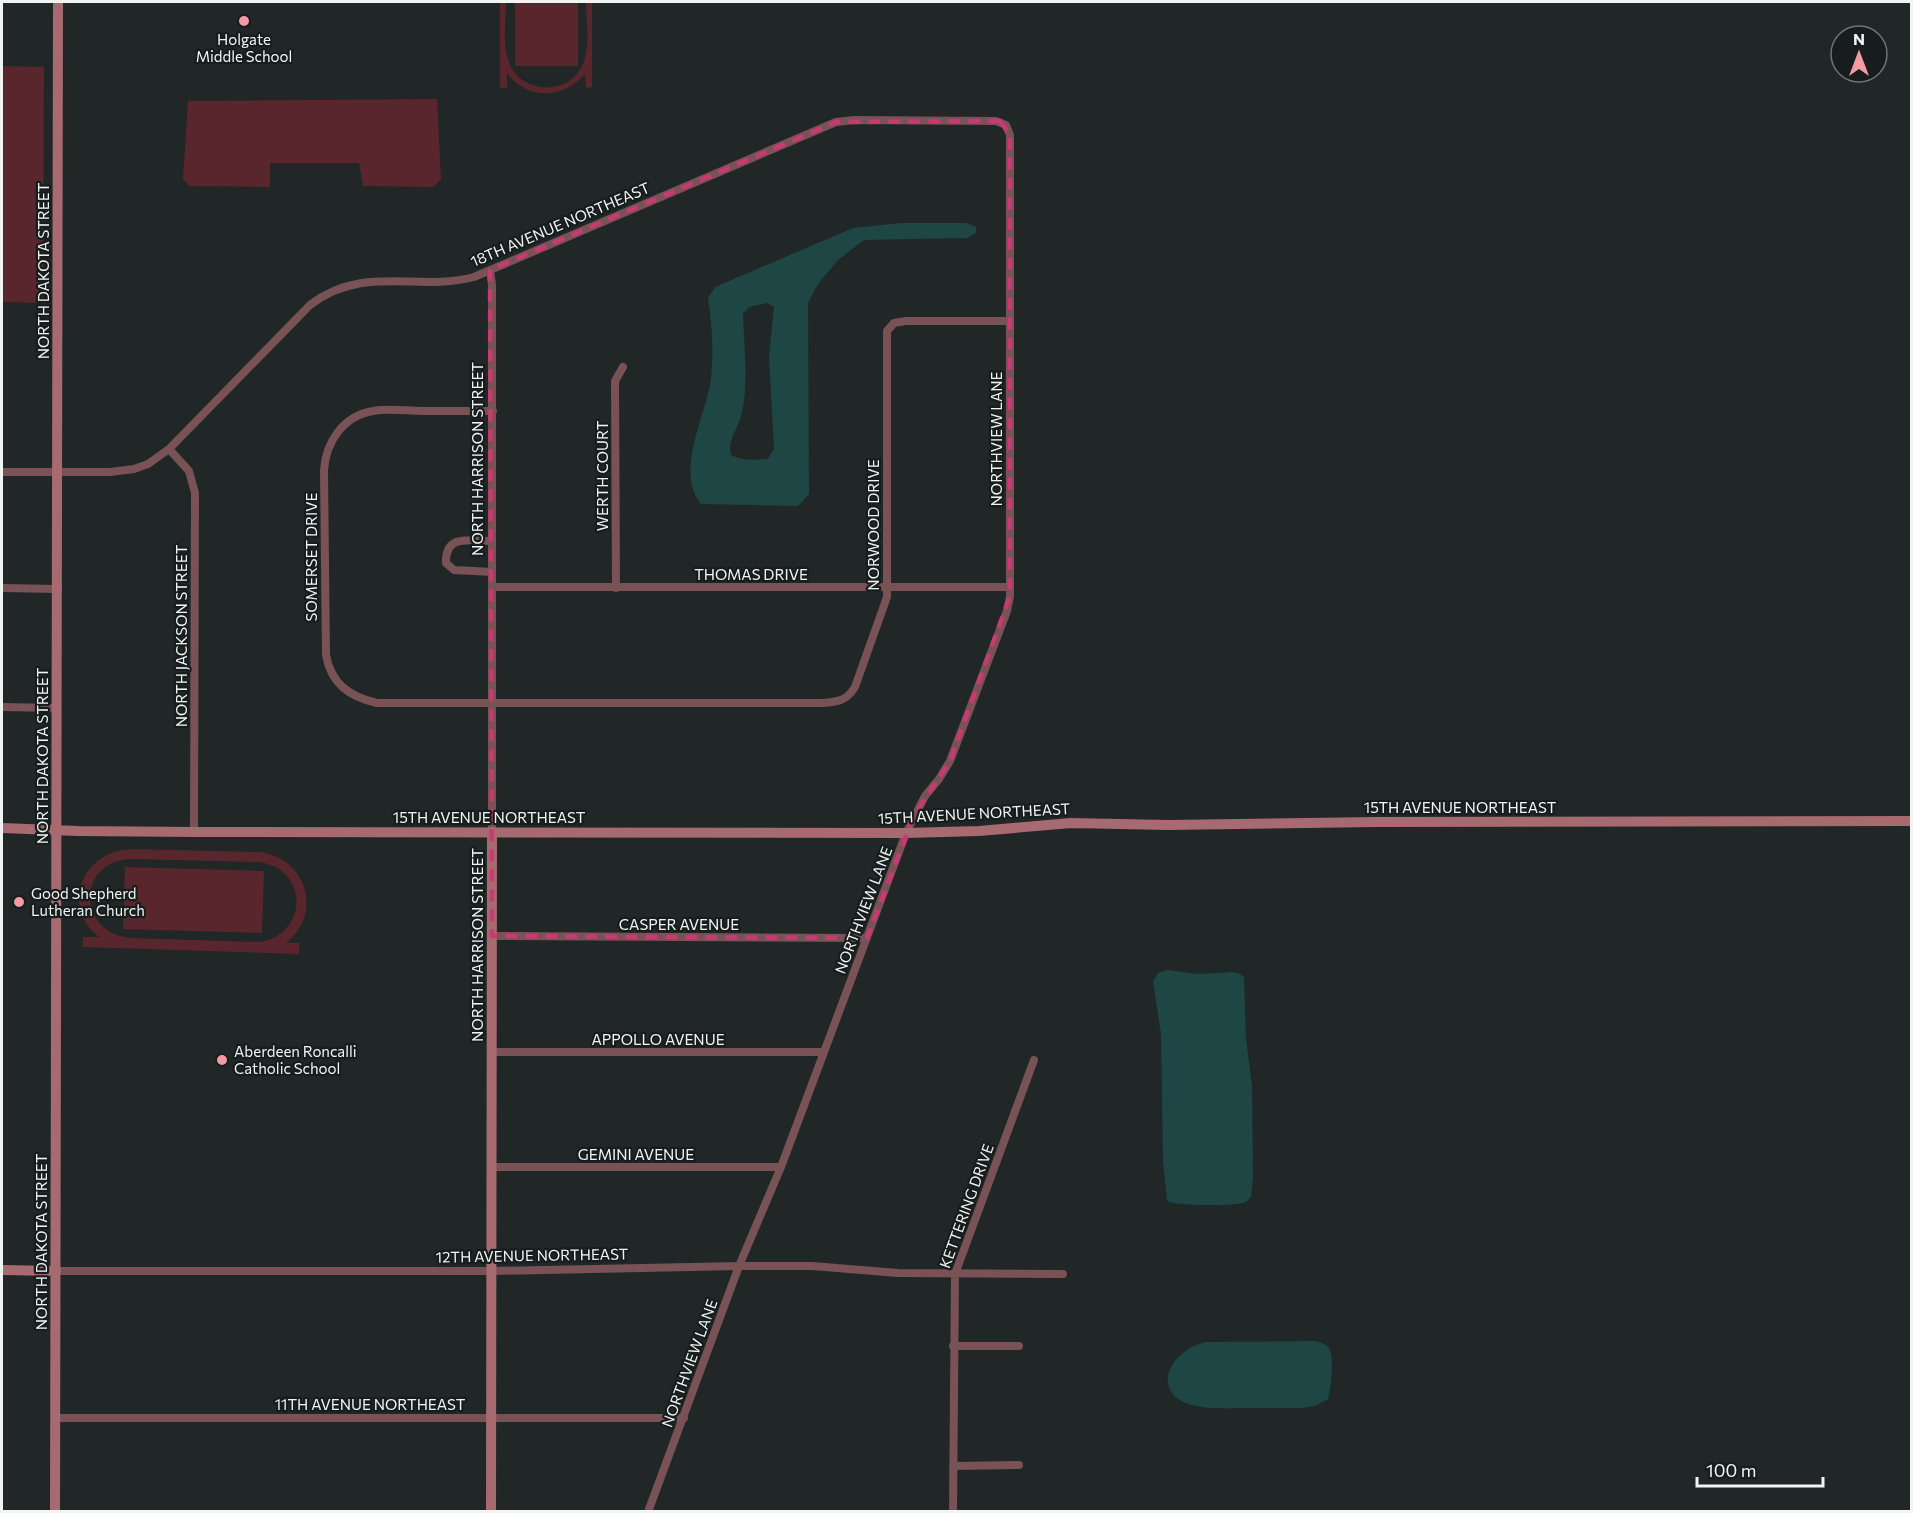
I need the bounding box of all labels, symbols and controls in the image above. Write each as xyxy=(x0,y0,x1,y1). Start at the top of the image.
marker: Holgate Middle School xyxy=(237,14,251,28)
north arrow xyxy=(1829,24,1889,84)
text: N xyxy=(1853,29,1865,48)
place label: Holgate Middle School xyxy=(196,30,292,65)
street label: 18TH AVENUE NORTHEAST xyxy=(468,178,653,270)
street label: NORTH DAKOTA STREET xyxy=(34,182,52,359)
street label: NORTH HARRISON STREET xyxy=(468,362,486,556)
street label: NORTHVIEW LANE xyxy=(987,371,1005,506)
street label: WERTH COURT xyxy=(593,420,611,531)
street label: NORWOOD DRIVE xyxy=(864,459,882,591)
street label: SOMERSET DRIVE xyxy=(302,493,320,621)
street label: NORTH JACKSON STREET xyxy=(172,544,190,727)
street label: THOMAS DRIVE xyxy=(694,565,808,583)
street label: NORTH DAKOTA STREET xyxy=(33,667,51,844)
street label: 15TH AVENUE NORTHEAST xyxy=(1364,798,1557,816)
street label: 15TH AVENUE NORTHEAST xyxy=(877,799,1071,827)
street label: 15TH AVENUE NORTHEAST xyxy=(393,808,586,826)
street label: NORTHVIEW LANE xyxy=(830,844,896,976)
street label: NORTH HARRISON STREET xyxy=(468,848,486,1042)
place label: Good Shepherd Lutheran Church xyxy=(31,884,145,919)
marker: Good Shepherd Lutheran Church xyxy=(12,895,26,909)
street label: CASPER AVENUE xyxy=(619,915,739,933)
street label: APPOLLO AVENUE xyxy=(591,1030,725,1048)
place label: Aberdeen Roncalli Catholic School xyxy=(234,1042,357,1077)
marker: Aberdeen Roncalli Catholic School xyxy=(215,1053,229,1067)
street label: KETTERING DRIVE xyxy=(935,1141,997,1271)
street label: GEMINI AVENUE xyxy=(578,1145,694,1163)
street label: NORTH DAKOTA STREET xyxy=(32,1153,50,1330)
street label: 12TH AVENUE NORTHEAST xyxy=(436,1244,629,1266)
street label: NORTHVIEW LANE xyxy=(657,1296,721,1429)
street label: 11TH AVENUE NORTHEAST xyxy=(275,1395,466,1413)
scale bar xyxy=(1697,1450,1823,1488)
text: 100 m xyxy=(1706,1459,1756,1481)

